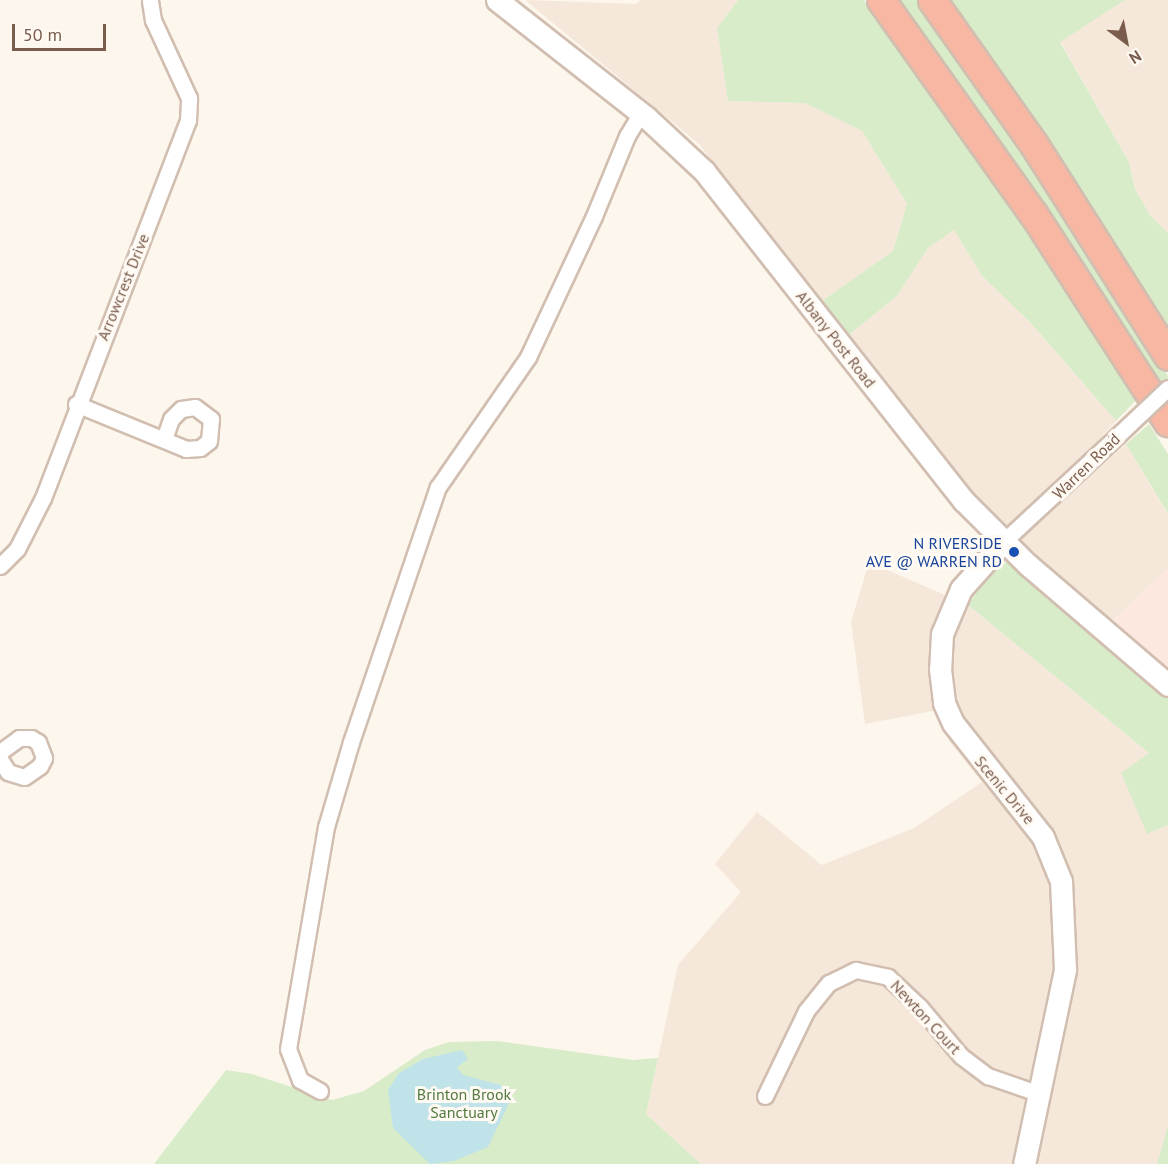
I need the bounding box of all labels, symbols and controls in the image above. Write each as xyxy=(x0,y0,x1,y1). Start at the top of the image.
scale bar xyxy=(15,12,110,50)
north arrow xyxy=(1096,12,1156,72)
text: 50 m xyxy=(23,23,62,46)
text: N xyxy=(1126,46,1145,69)
street label: Arrowcrest Drive xyxy=(93,231,153,343)
street label: Albany Post Road xyxy=(792,286,880,392)
street label: Warren Road xyxy=(1048,429,1124,503)
place label: N RIVERSIDE AVE @ WARREN RD xyxy=(865,533,1002,571)
marker: N RIVERSIDE AVE @ WARREN RD xyxy=(1007,545,1021,559)
street label: Scenic Drive xyxy=(971,752,1039,828)
street label: Newton Court xyxy=(887,976,965,1058)
park label: Brinton Brook Sanctuary xyxy=(417,1084,511,1122)

